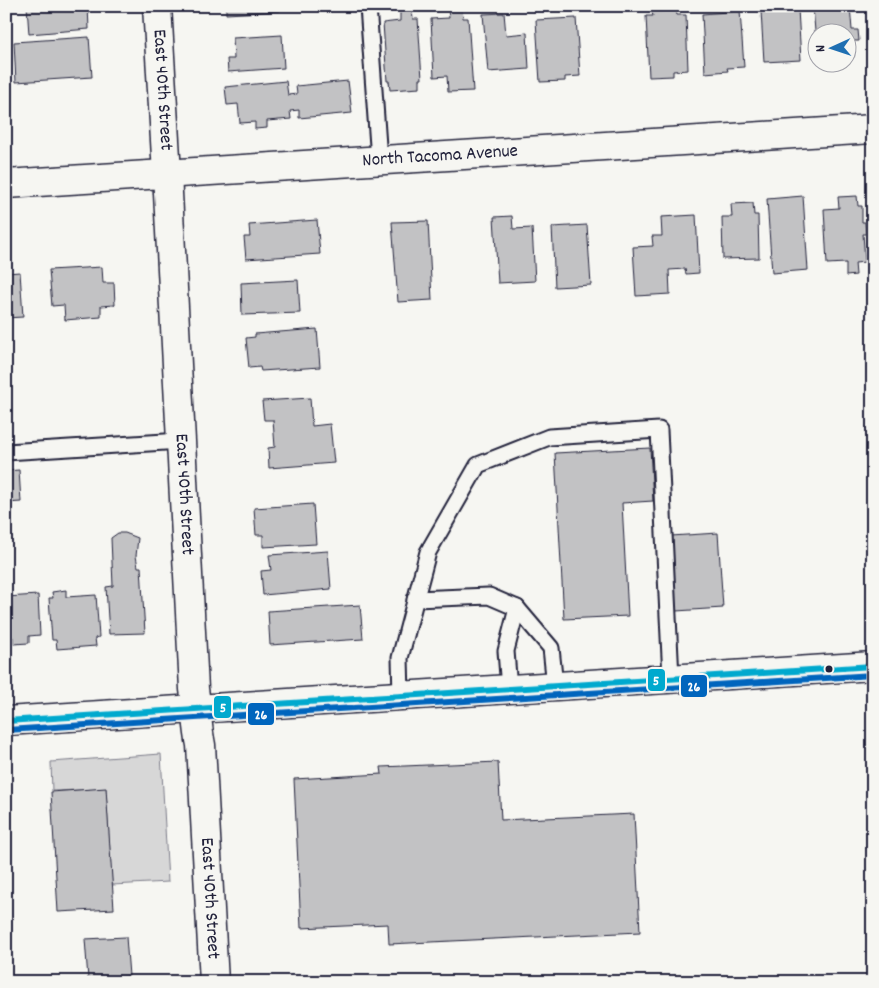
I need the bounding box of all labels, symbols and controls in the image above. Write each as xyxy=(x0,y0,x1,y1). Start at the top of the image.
north arrow xyxy=(806,22,856,72)
street label: East 40th Street xyxy=(145,28,179,151)
text: N xyxy=(811,45,831,53)
street label: North Tacoma Avenue xyxy=(361,138,519,175)
street label: East 40th Street xyxy=(167,433,200,556)
unlabelled marker xyxy=(824,664,834,674)
line badge: 5 xyxy=(647,668,666,692)
text: 5 xyxy=(653,672,660,692)
line badge: 26 xyxy=(680,674,708,698)
text: 26 xyxy=(688,678,701,698)
line badge: 5 xyxy=(213,695,232,719)
text: 5 xyxy=(220,699,227,719)
line badge: 26 xyxy=(247,702,275,726)
text: 26 xyxy=(255,706,268,726)
street label: East 40th Street xyxy=(193,837,226,960)

